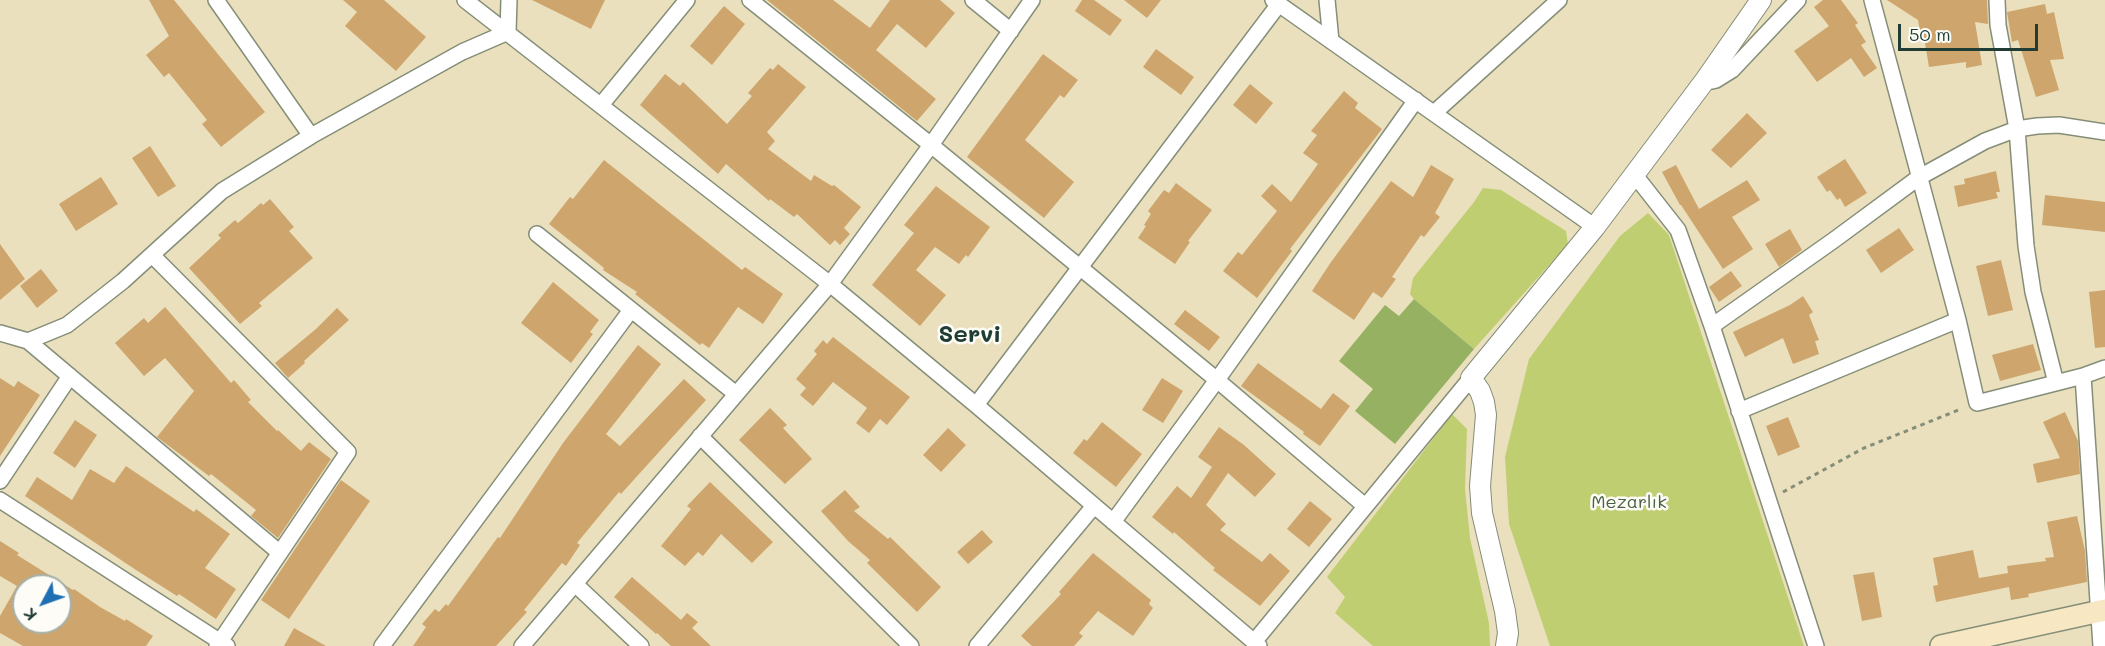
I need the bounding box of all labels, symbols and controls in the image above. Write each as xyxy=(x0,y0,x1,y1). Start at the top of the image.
scale bar xyxy=(1901,12,2040,50)
text: 50 m xyxy=(1909,22,1951,46)
district label: Servi xyxy=(939,321,1001,349)
park label: Mezarlık xyxy=(1591,491,1667,513)
north arrow xyxy=(12,574,72,634)
text: K xyxy=(18,604,41,626)

